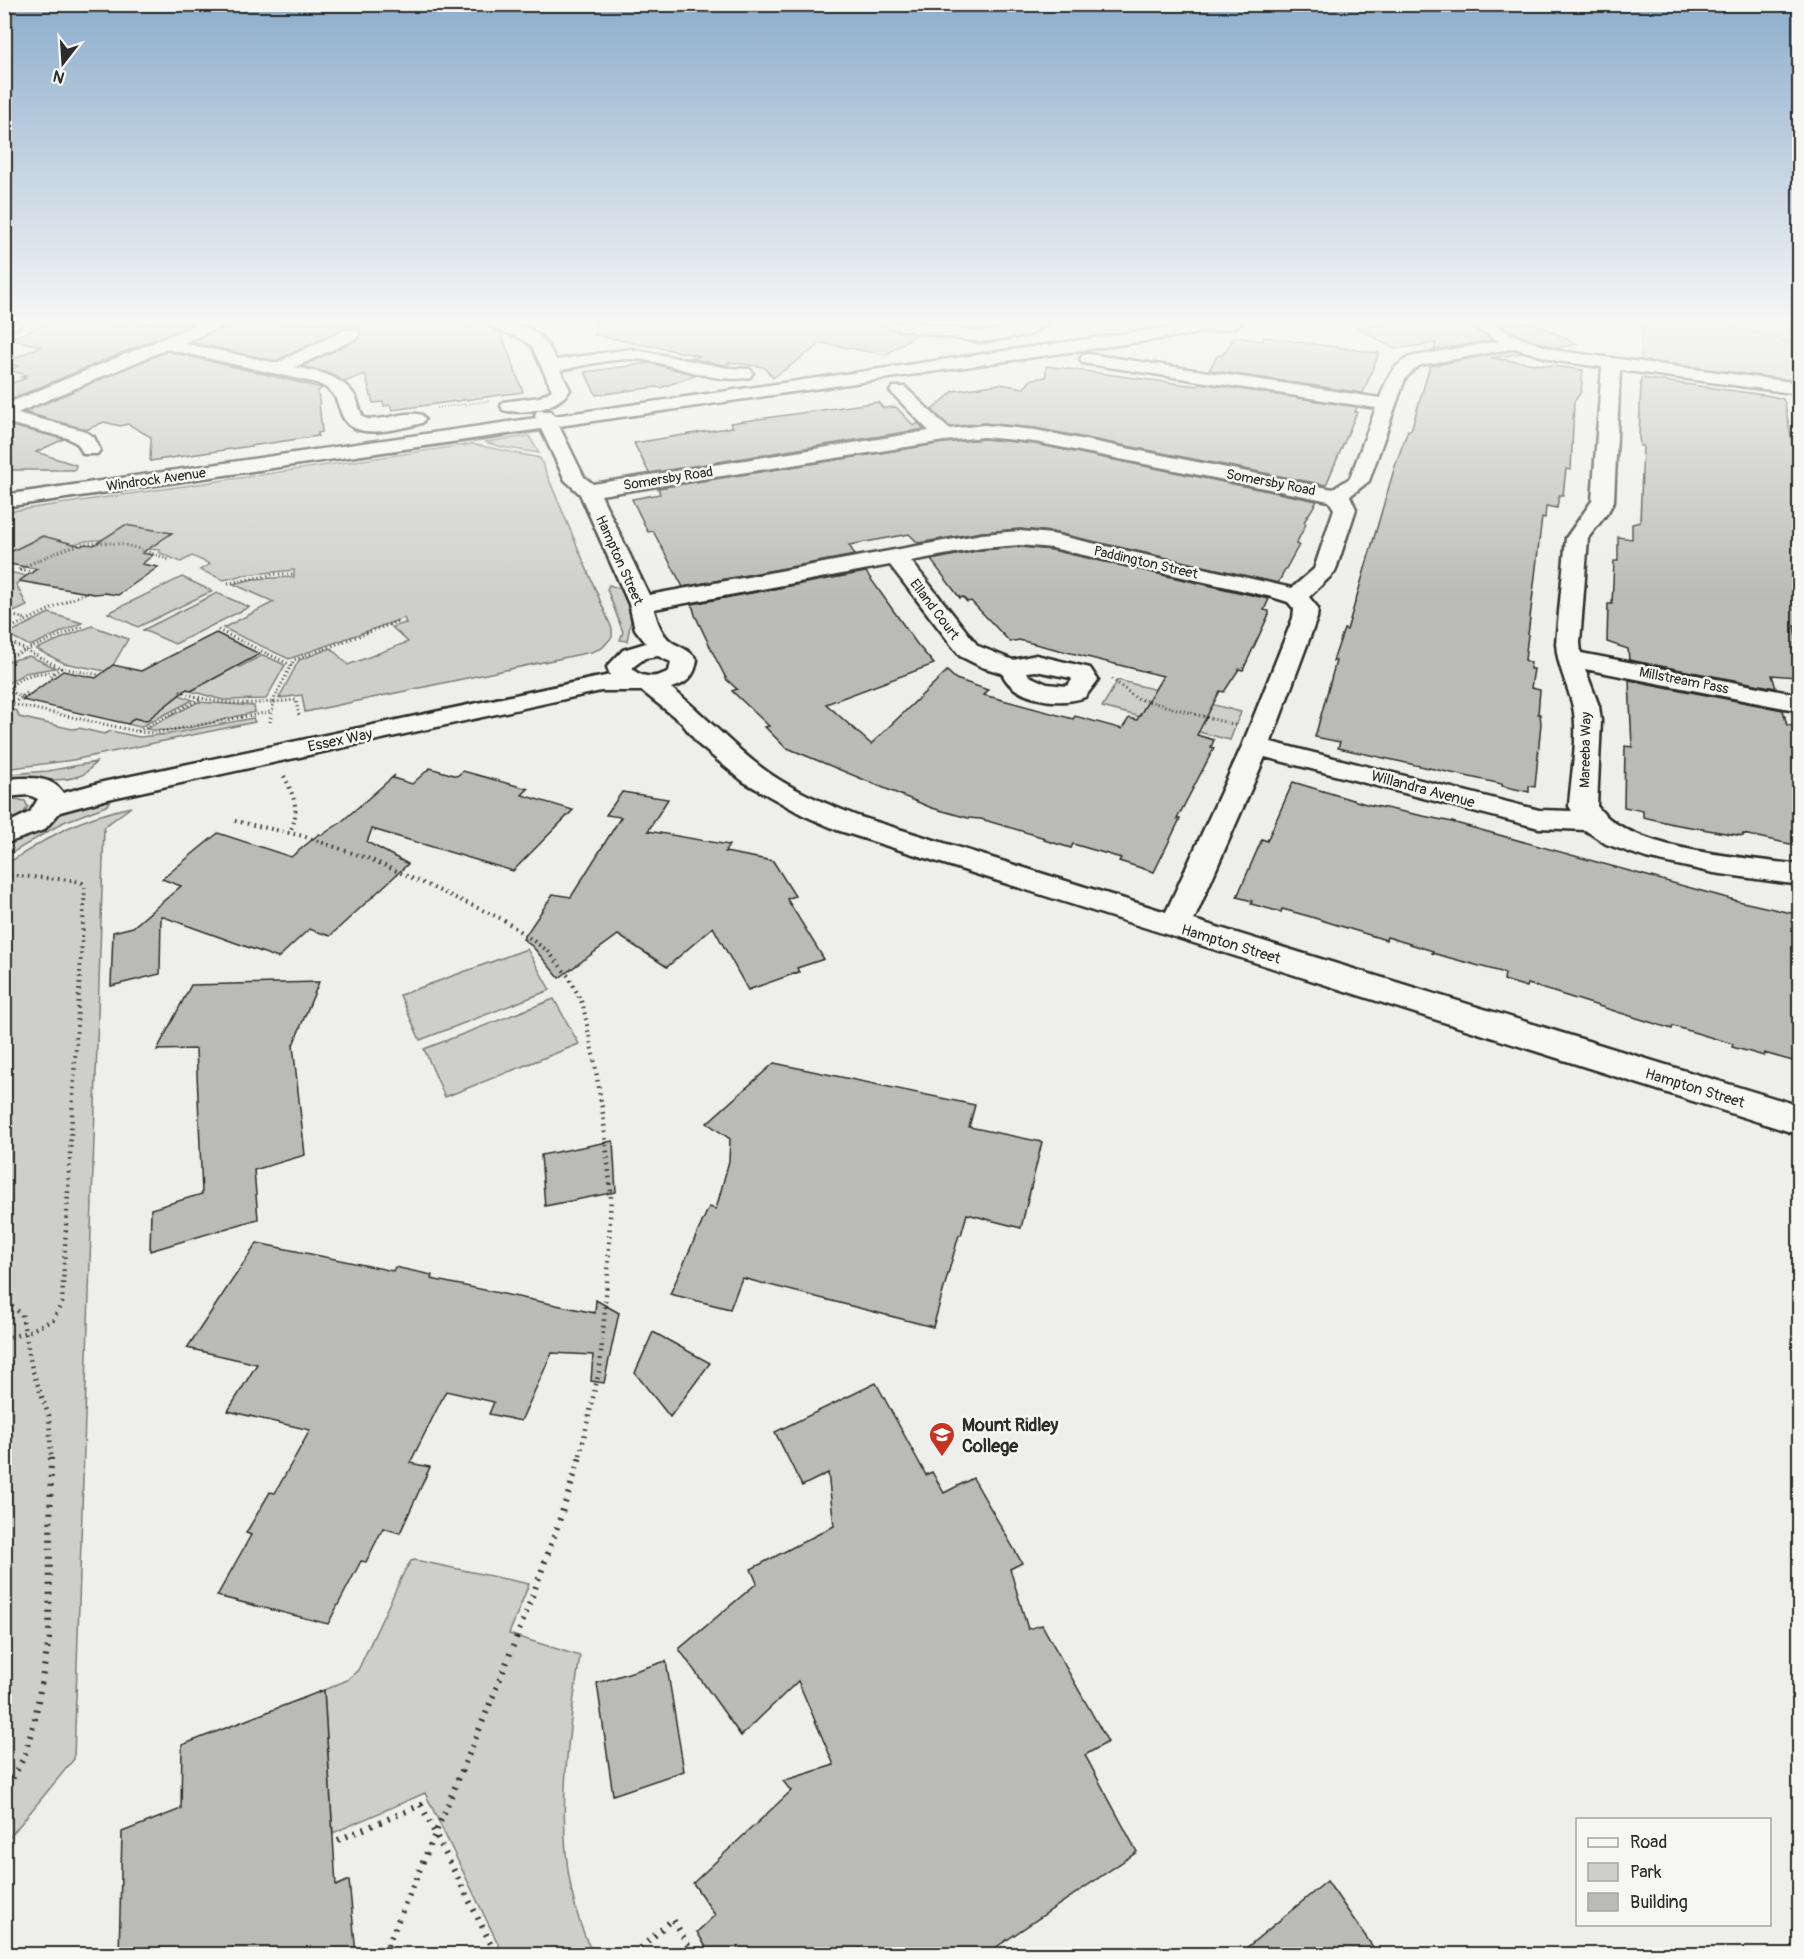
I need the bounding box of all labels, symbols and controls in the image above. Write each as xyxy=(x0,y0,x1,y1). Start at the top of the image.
north arrow xyxy=(33,33,93,93)
text: N xyxy=(51,65,67,88)
street label: Somersby Road xyxy=(622,463,714,494)
street label: Windrock Avenue xyxy=(105,464,207,495)
street label: Somersby Road xyxy=(1225,465,1317,500)
street label: Hampton Street xyxy=(592,513,647,608)
street label: Paddington Street xyxy=(1092,542,1200,583)
street label: Elland Court xyxy=(906,576,963,643)
street label: Millstream Pass xyxy=(1638,663,1731,698)
street label: Mareeba Way xyxy=(1576,712,1595,788)
street label: Essex Way xyxy=(306,724,375,757)
street label: Willandra Avenue xyxy=(1369,767,1477,813)
street label: Hampton Street xyxy=(1179,920,1284,969)
street label: Hampton Street xyxy=(1643,1064,1748,1113)
place label: Mount Ridley College xyxy=(962,1414,1058,1458)
school or university icon: Mount Ridley College xyxy=(927,1420,957,1458)
legend xyxy=(1576,1818,1771,1926)
text: Road xyxy=(1630,1831,1667,1854)
text: Park xyxy=(1630,1861,1662,1884)
text: Building xyxy=(1630,1891,1688,1914)

